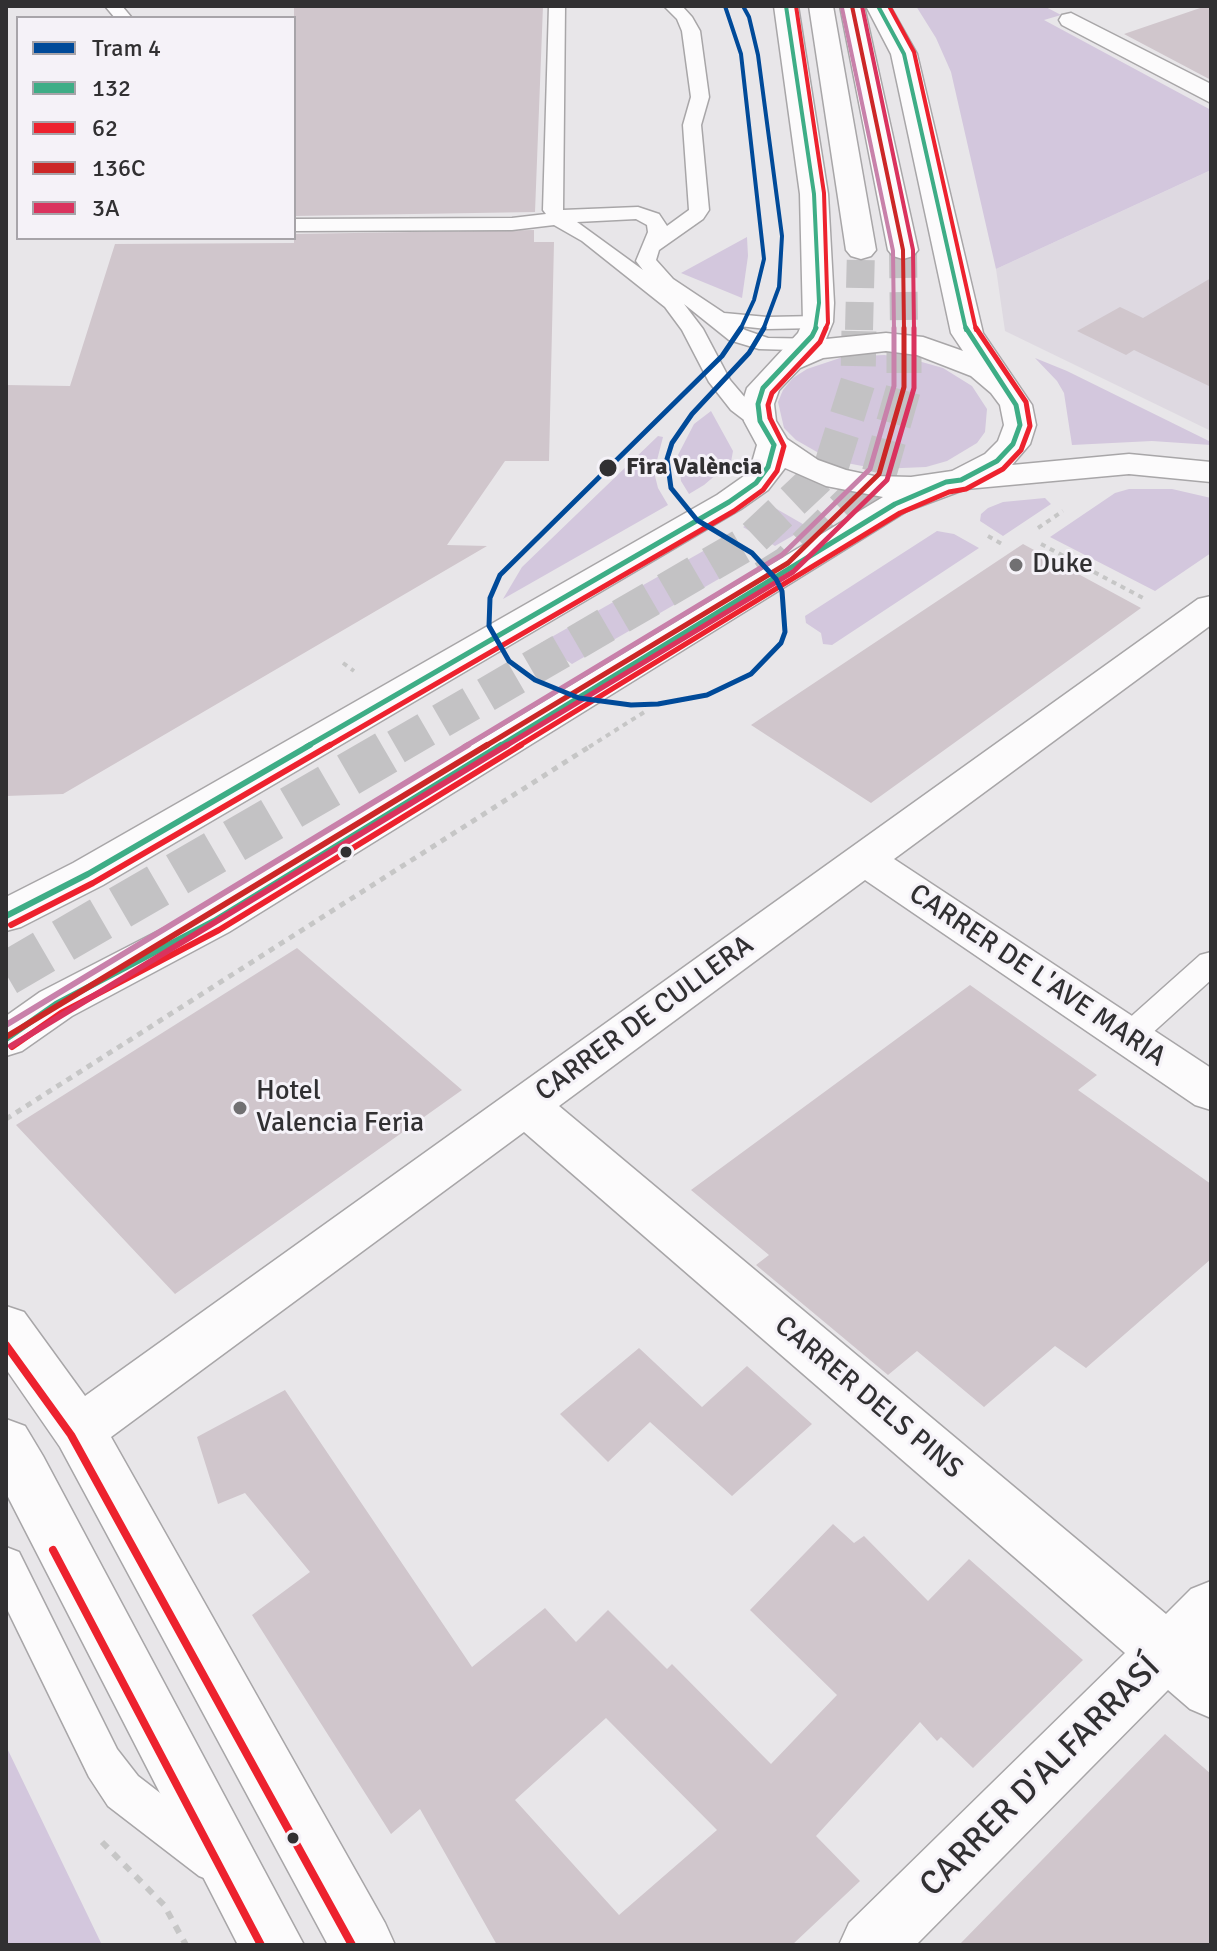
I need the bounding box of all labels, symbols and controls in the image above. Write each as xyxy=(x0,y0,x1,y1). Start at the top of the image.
legend xyxy=(16,16,296,240)
text: Tram 4 xyxy=(92,33,161,63)
text: 132 xyxy=(92,73,131,103)
text: 62 xyxy=(92,113,118,143)
text: 136C xyxy=(92,153,145,183)
text: 3A xyxy=(92,193,120,223)
place label: Fira València xyxy=(626,454,762,482)
marker: Fira València xyxy=(597,457,619,479)
place label: Duke xyxy=(1032,548,1093,582)
marker: Duke xyxy=(1007,556,1025,574)
unlabelled marker xyxy=(338,844,354,860)
street label: CARRER DE L'AVE MARIA xyxy=(902,878,1172,1074)
street label: CARRER DE CULLERA xyxy=(530,929,760,1109)
place label: Hotel Valencia Feria xyxy=(256,1075,424,1141)
marker: Hotel Valencia Feria xyxy=(231,1099,249,1117)
street label: CARRER DELS PINS xyxy=(767,1310,969,1486)
street label: CARRER D'ALFARRASÍ xyxy=(912,1648,1170,1906)
unlabelled marker xyxy=(285,1830,301,1846)

